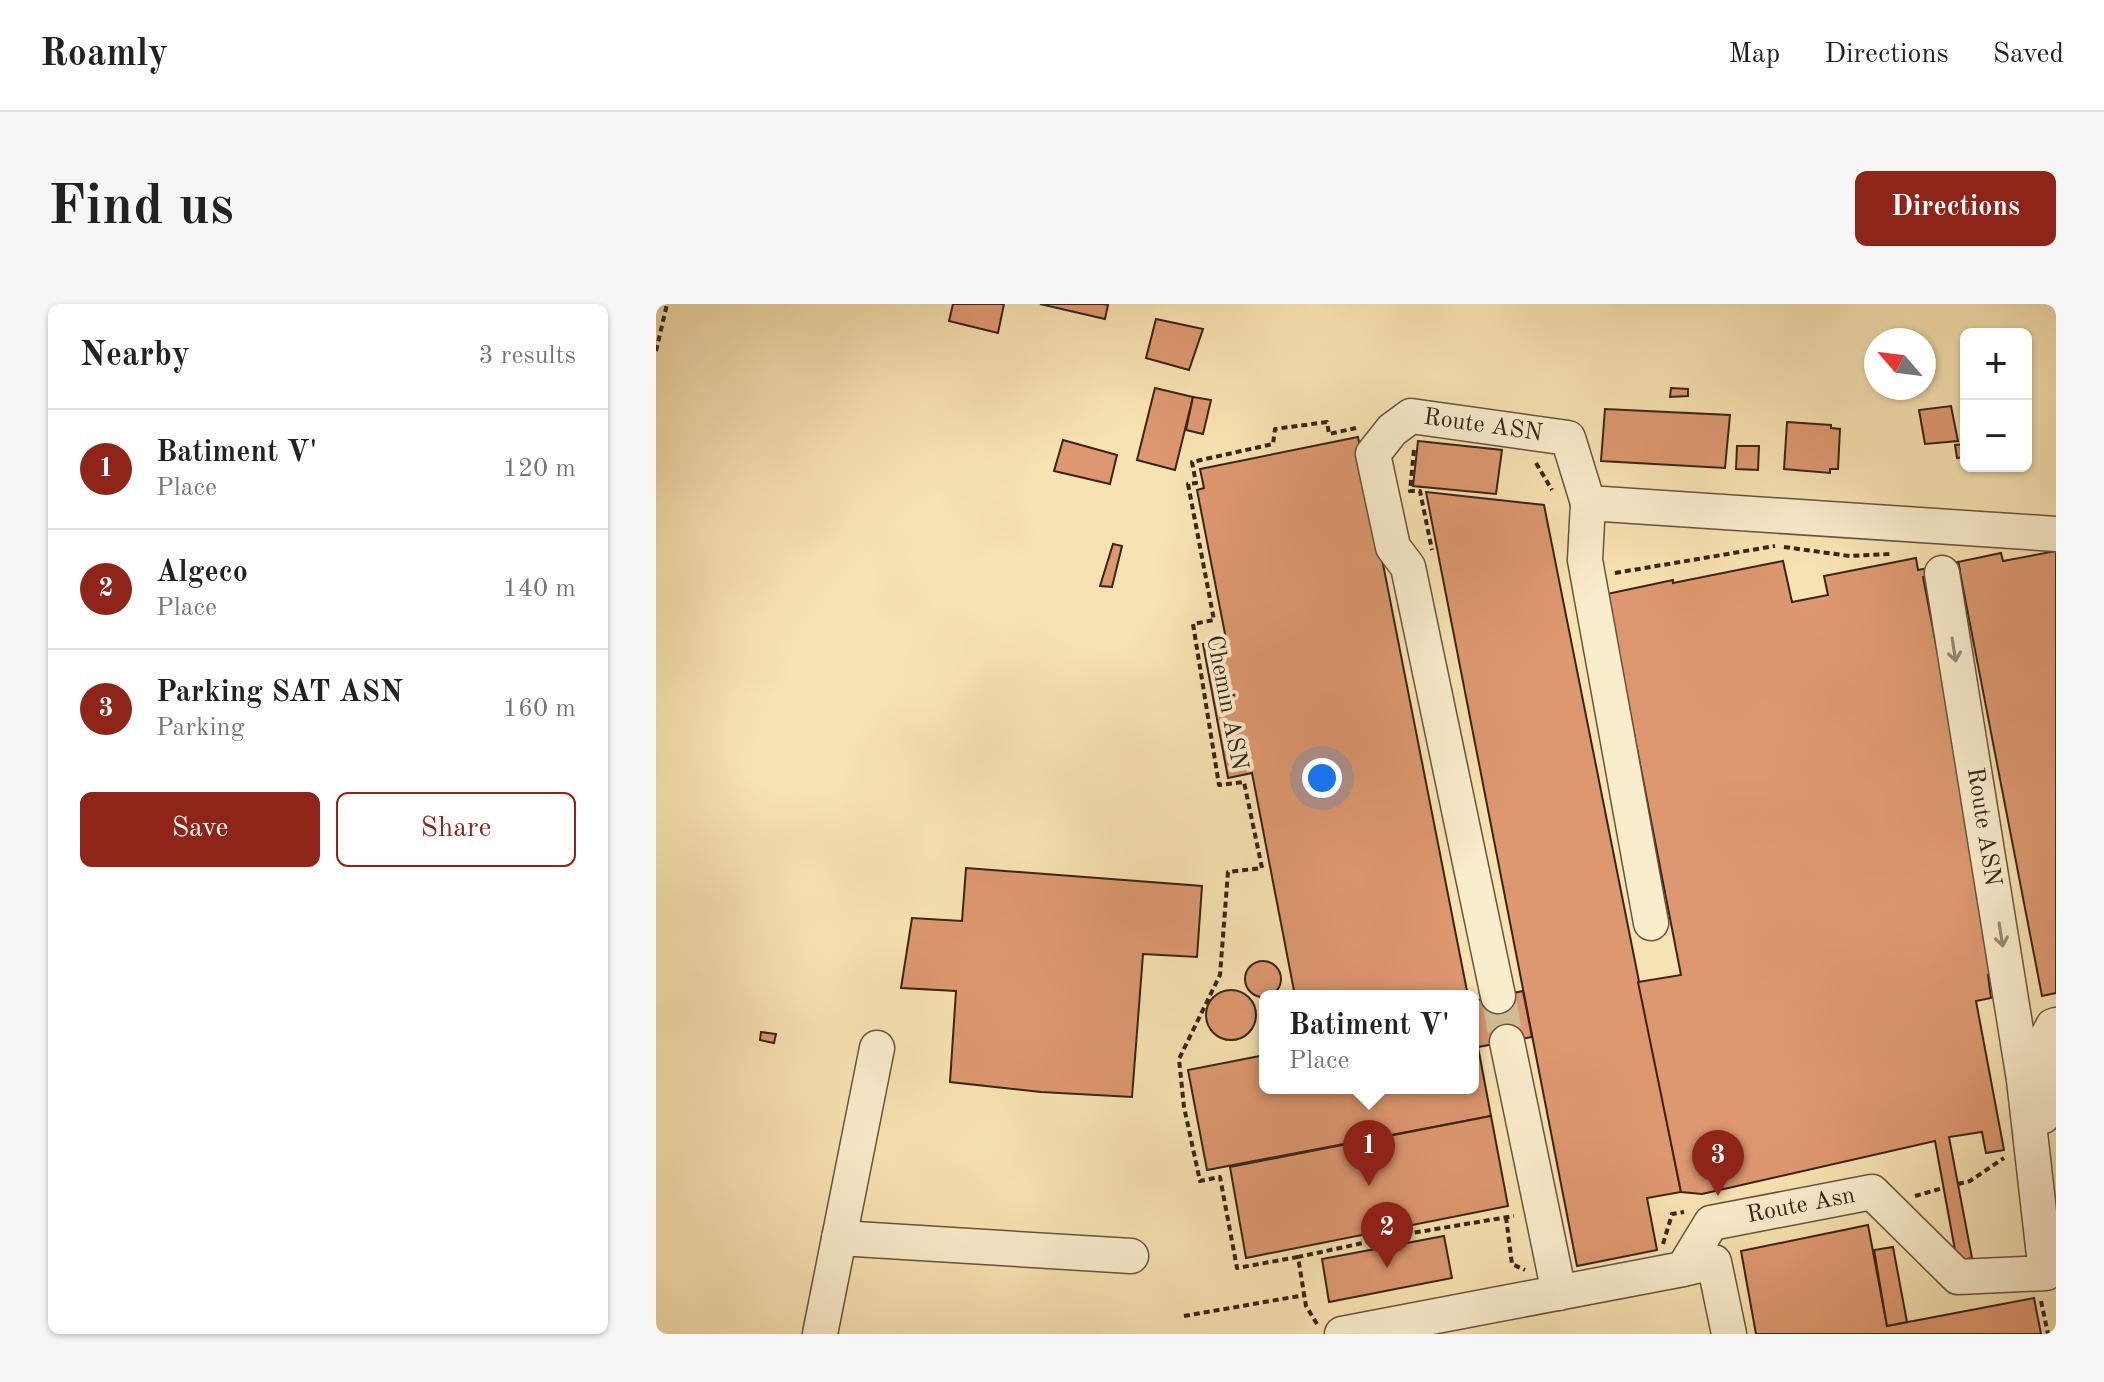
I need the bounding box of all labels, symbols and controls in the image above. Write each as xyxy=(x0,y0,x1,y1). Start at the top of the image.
text: Roamly xyxy=(40,36,168,74)
text: Map xyxy=(1728,41,1780,69)
text: Directions xyxy=(1824,41,1949,69)
text: Saved xyxy=(1993,41,2064,69)
button: Directions xyxy=(1855,171,2056,246)
text: Find us xyxy=(48,180,234,236)
north arrow xyxy=(1864,328,1936,400)
map controls xyxy=(1960,328,2032,472)
button: + xyxy=(1960,328,2032,400)
text: Nearby xyxy=(80,339,190,373)
text: 3 results xyxy=(478,343,576,369)
button: − xyxy=(1960,400,2032,472)
street label: Route ASN xyxy=(1422,406,1544,446)
text: Batiment V' xyxy=(156,438,317,468)
text: 1 xyxy=(98,456,114,482)
text: 120 m xyxy=(503,456,576,482)
text: Place xyxy=(156,475,217,501)
text: Algeco xyxy=(156,558,248,588)
text: 2 xyxy=(98,576,114,602)
text: 140 m xyxy=(503,576,576,602)
text: Place xyxy=(156,595,217,621)
street label: Chemin ASN xyxy=(1201,633,1251,773)
one-way arrow xyxy=(1948,637,1963,662)
text: Parking SAT ASN xyxy=(156,678,403,708)
text: 3 xyxy=(98,696,114,722)
text: 160 m xyxy=(503,696,576,722)
text: Parking xyxy=(156,715,245,741)
your location xyxy=(1302,758,1342,798)
street label: Route ASN xyxy=(1962,766,2004,888)
button: Save xyxy=(80,792,320,867)
button: Share xyxy=(336,792,576,867)
one-way arrow xyxy=(1994,921,2009,947)
popup xyxy=(1259,990,1479,1094)
text: Batiment V' xyxy=(1289,1011,1449,1041)
text: Place xyxy=(1289,1048,1349,1074)
pin: 1 xyxy=(1343,1120,1395,1186)
pin: 3 xyxy=(1692,1130,1744,1196)
street label: Route Asn xyxy=(1745,1184,1857,1228)
pin: 2 xyxy=(1361,1202,1413,1268)

